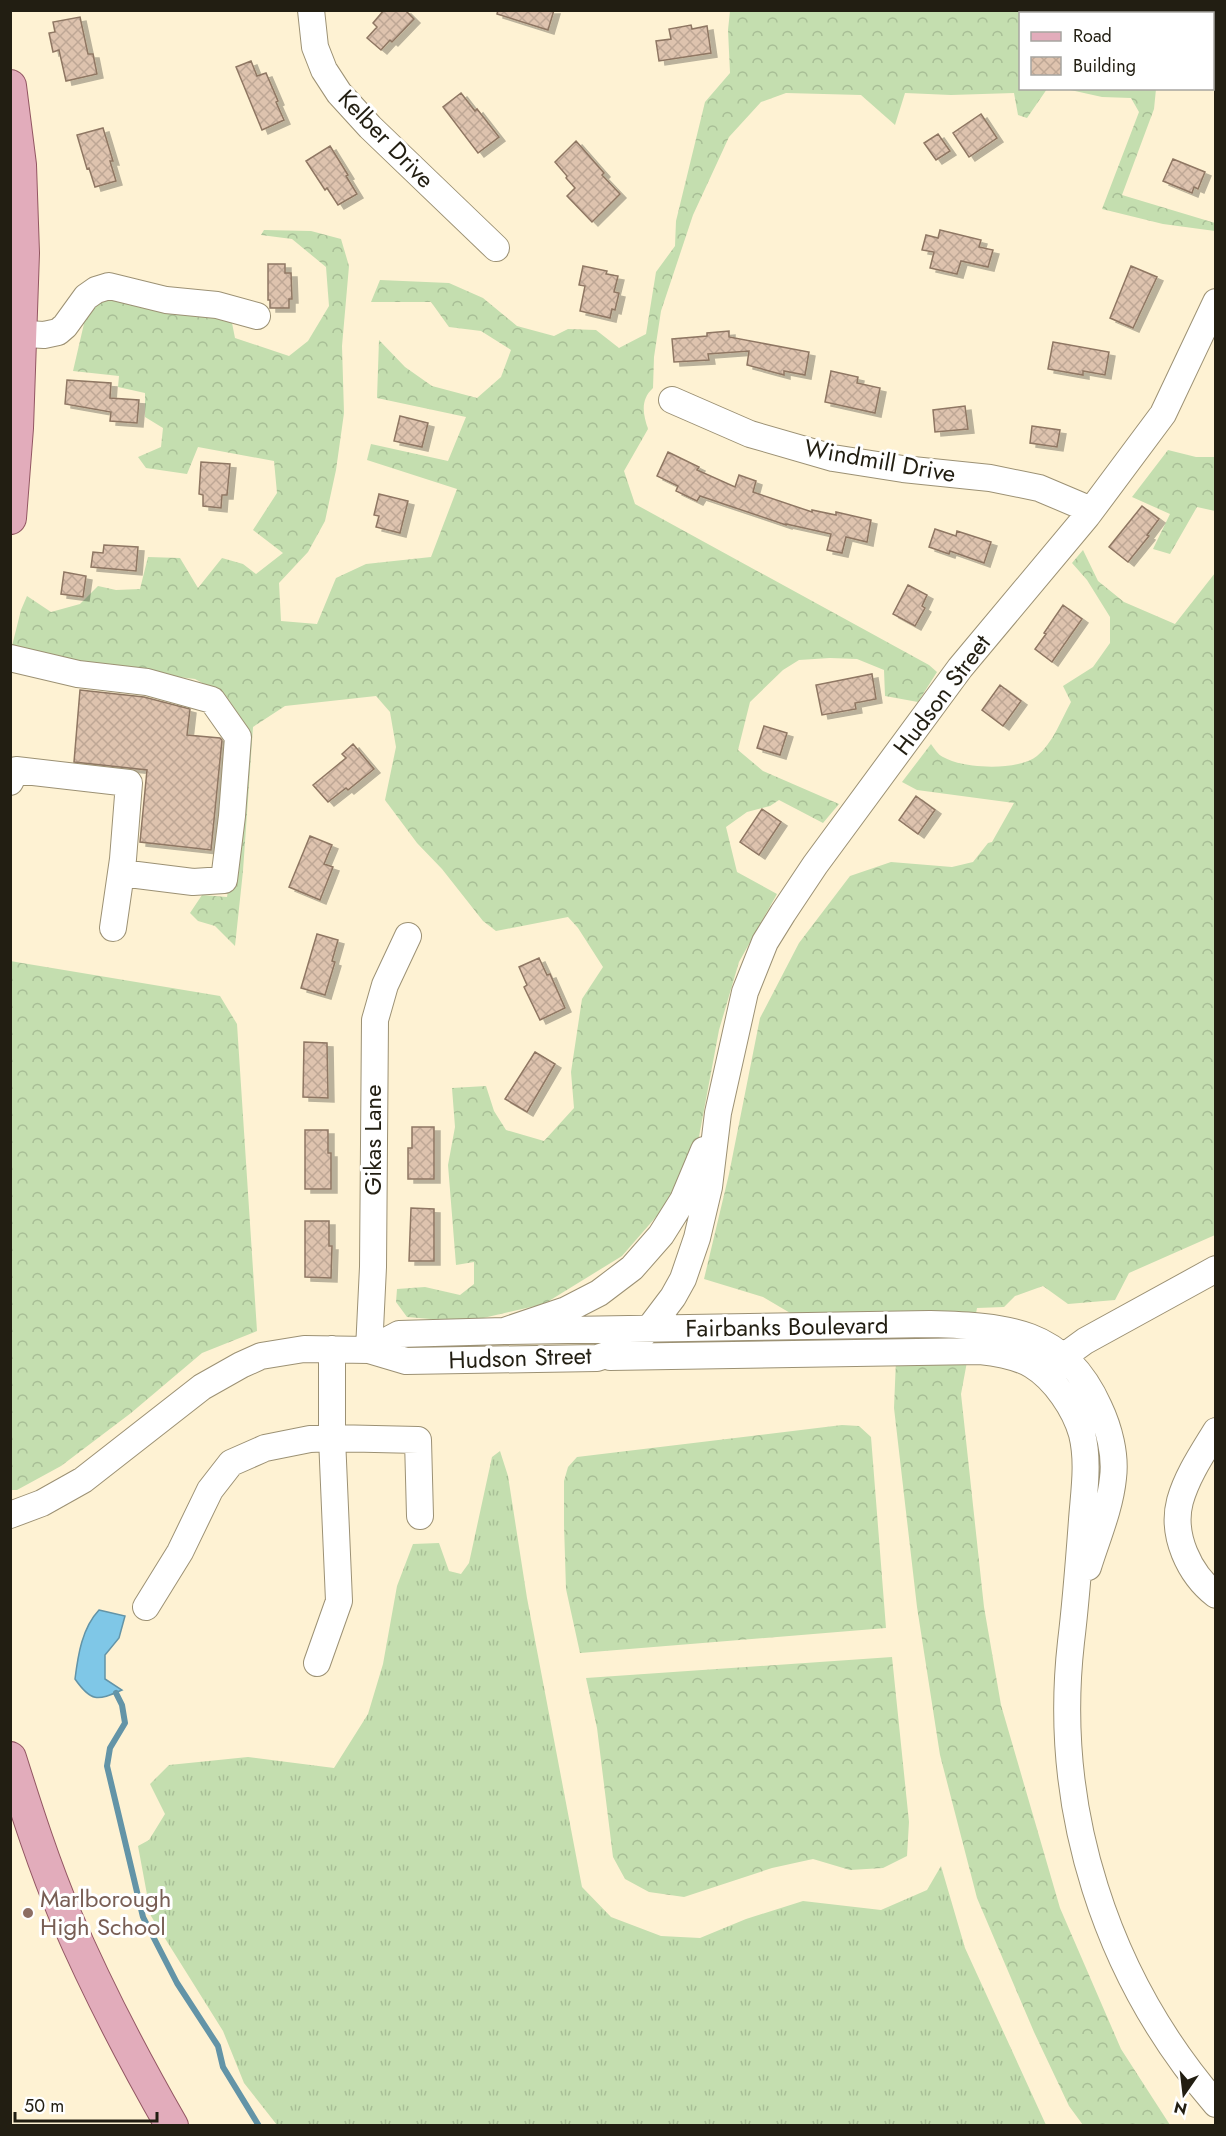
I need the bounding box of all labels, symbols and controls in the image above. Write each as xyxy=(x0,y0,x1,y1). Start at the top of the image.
legend xyxy=(1019,12,1214,90)
text: Road xyxy=(1073,23,1112,49)
text: Building xyxy=(1073,53,1136,79)
street label: Kelber Drive xyxy=(330,81,443,196)
street label: Windmill Drive xyxy=(802,430,958,491)
street label: Hudson Street xyxy=(885,627,999,762)
street label: Gikas Lane xyxy=(355,1084,390,1196)
street label: Fairbanks Boulevard xyxy=(685,1307,889,1346)
street label: Hudson Street xyxy=(448,1338,592,1377)
place label: Marlborough High School xyxy=(40,1881,171,1944)
marker: Marlborough High School xyxy=(21,1906,35,1920)
north arrow xyxy=(1154,2064,1214,2124)
scale bar xyxy=(15,2085,158,2123)
text: 50 m xyxy=(24,2093,64,2119)
text: N xyxy=(1172,2095,1189,2121)

